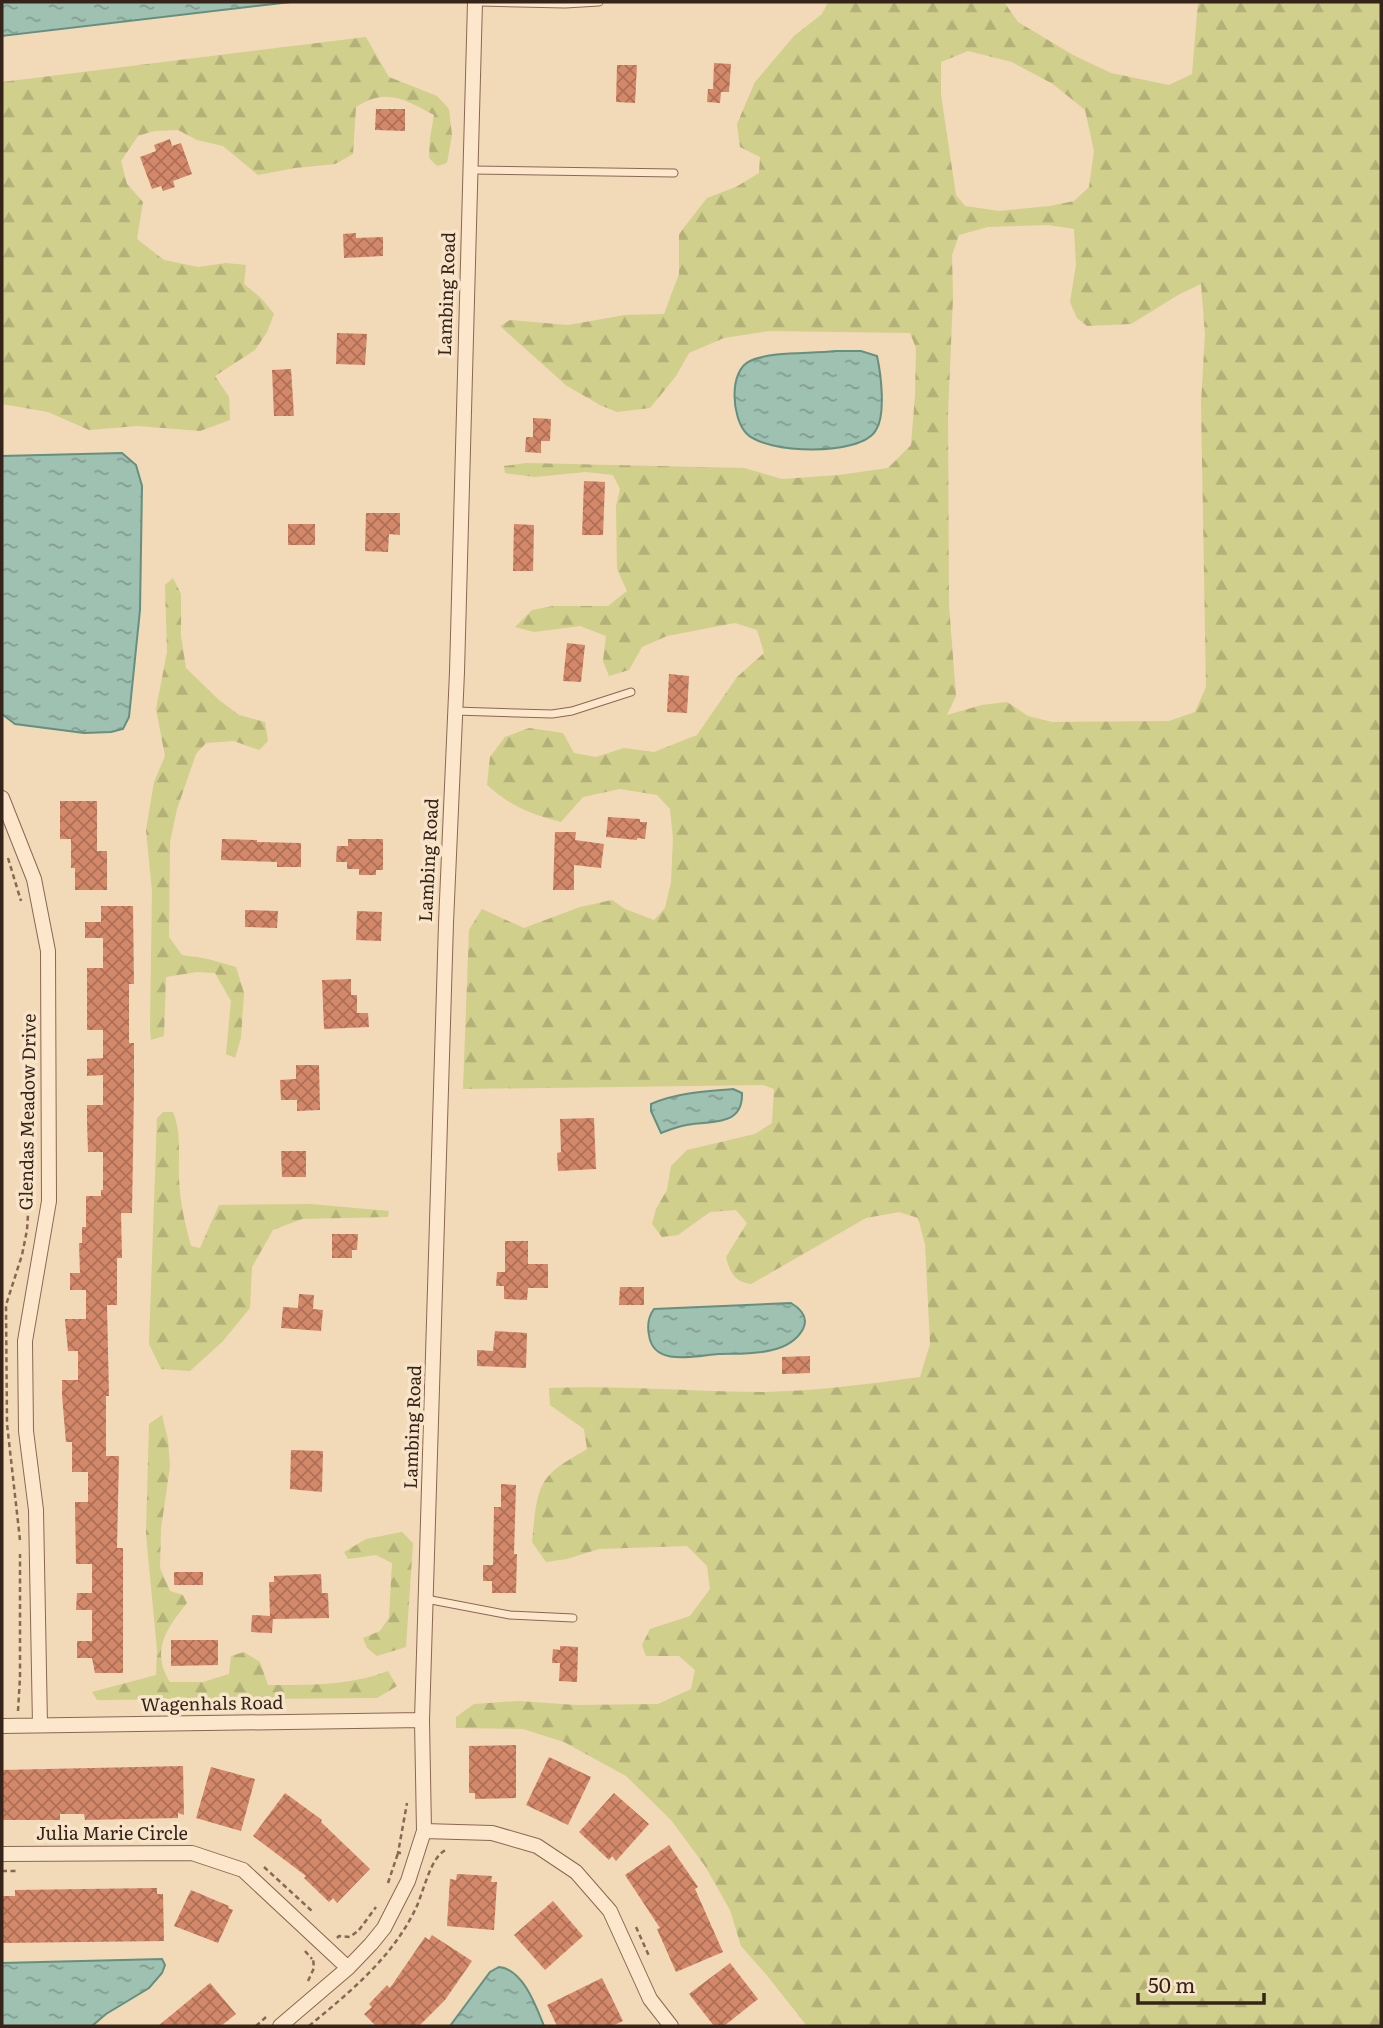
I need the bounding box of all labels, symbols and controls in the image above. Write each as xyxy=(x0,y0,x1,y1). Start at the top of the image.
street label: Lambing Road xyxy=(430,231,461,356)
street label: Lambing Road xyxy=(411,797,444,923)
street label: Glendas Meadow Drive xyxy=(11,1013,42,1211)
street label: Lambing Road xyxy=(396,1364,427,1489)
street label: Wagenhals Road xyxy=(140,1688,284,1717)
street label: Julia Marie Circle xyxy=(36,1819,188,1846)
scale bar xyxy=(1138,1962,1264,2006)
text: 50 m xyxy=(1148,1968,1195,1999)

